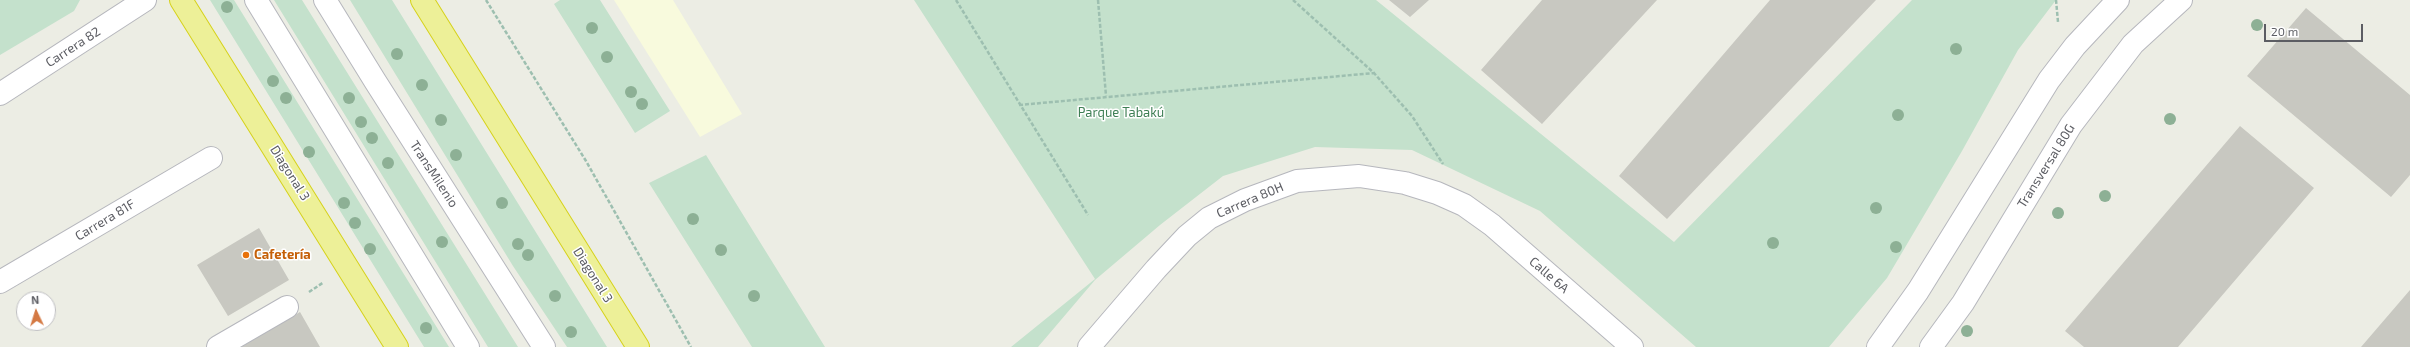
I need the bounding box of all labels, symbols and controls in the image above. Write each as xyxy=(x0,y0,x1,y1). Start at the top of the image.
scale bar xyxy=(2266,16,2365,42)
street label: Carrera 82 xyxy=(43,24,103,70)
text: 20 m xyxy=(2271,24,2298,38)
park label: Parque Tabakú xyxy=(1078,105,1164,121)
street label: Transversal 80G xyxy=(2014,121,2078,211)
street label: TransMilenio xyxy=(407,138,461,210)
street label: Diagonal 3 xyxy=(267,142,313,204)
street label: Carrera 80H xyxy=(1214,179,1286,221)
street label: Carrera 81F xyxy=(72,196,138,244)
street label: Diagonal 3 xyxy=(570,244,616,306)
place label: Cafetería xyxy=(254,247,311,263)
marker: Cafetería xyxy=(241,250,251,260)
street label: Calle 6A xyxy=(1526,253,1572,297)
north arrow xyxy=(16,291,56,331)
text: N xyxy=(31,293,40,306)

